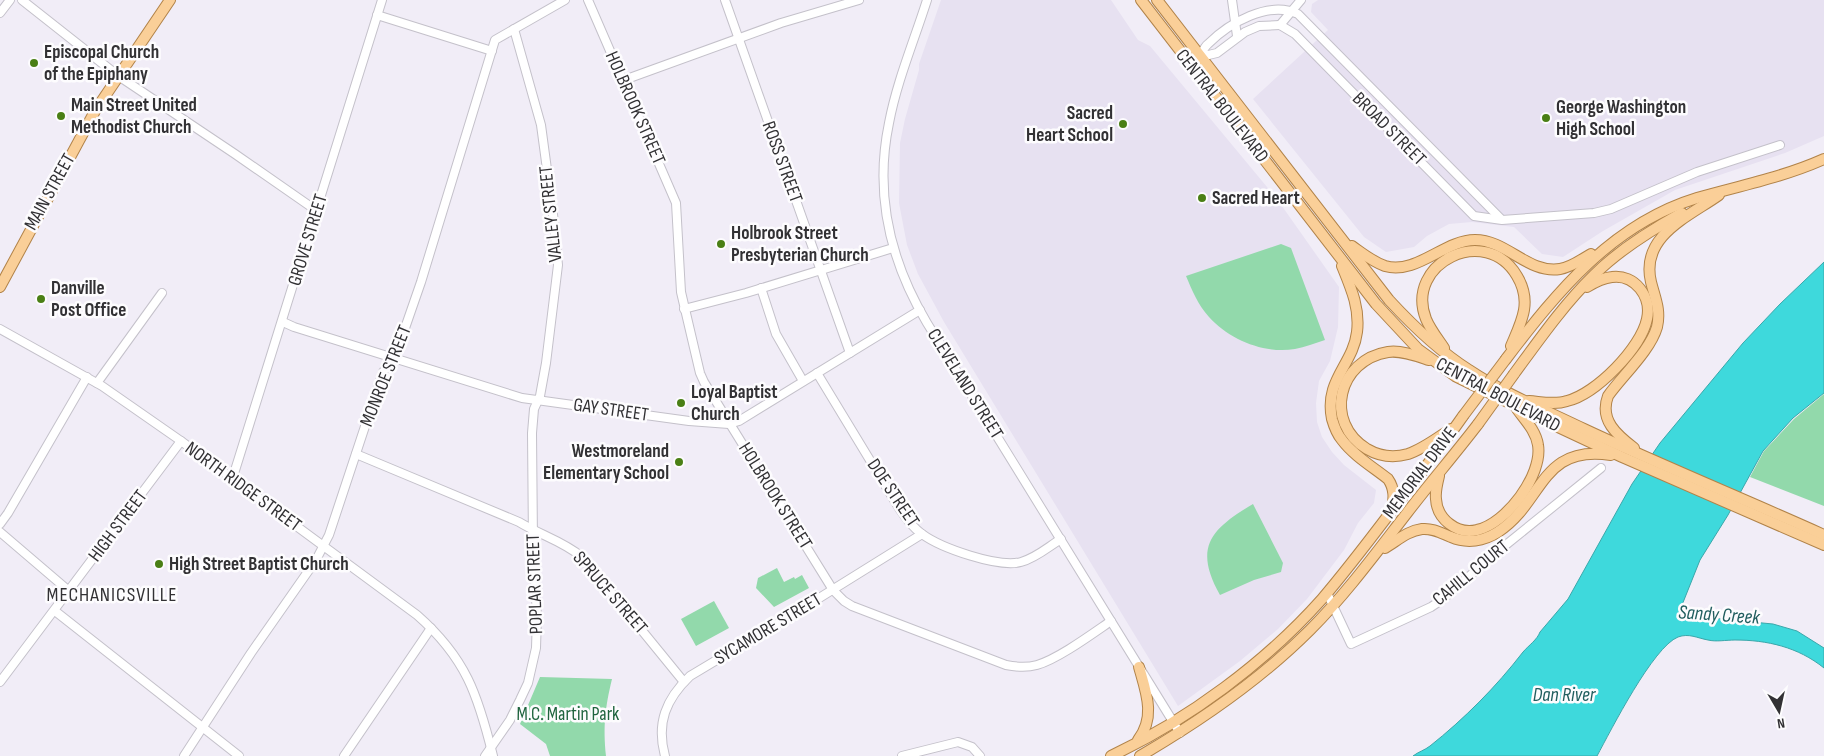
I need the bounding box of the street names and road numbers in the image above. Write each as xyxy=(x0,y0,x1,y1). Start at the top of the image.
street label: CENTRAL BOULEVARD xyxy=(1171,45,1273,167)
street label: HOLBROOK STREET xyxy=(600,48,670,168)
street label: BROAD STREET xyxy=(1347,87,1431,171)
street label: ROSS STREET xyxy=(757,118,807,206)
street label: MAIN STREET xyxy=(20,150,81,234)
street label: VALLEY STREET xyxy=(534,164,567,263)
street label: GROVE STREET xyxy=(283,191,333,289)
street label: MONROE STREET xyxy=(355,322,417,430)
street label: CLEVELAND STREET xyxy=(922,325,1008,444)
street label: CENTRAL BOULEVARD xyxy=(1432,353,1564,437)
street label: GAY STREET xyxy=(572,393,650,427)
street label: MEMORIAL DRIVE xyxy=(1378,423,1462,523)
street label: NORTH RIDGE STREET xyxy=(180,437,306,537)
street label: HOLBROOK STREET xyxy=(733,438,817,554)
street label: DOE STREET xyxy=(862,454,924,532)
street label: HIGH STREET xyxy=(84,485,152,566)
street label: POPLAR STREET xyxy=(522,533,548,635)
street label: CAHILL COURT xyxy=(1428,535,1514,611)
street label: SPRUCE STREET xyxy=(568,547,652,639)
street label: SYCAMORE STREET xyxy=(710,588,826,670)

